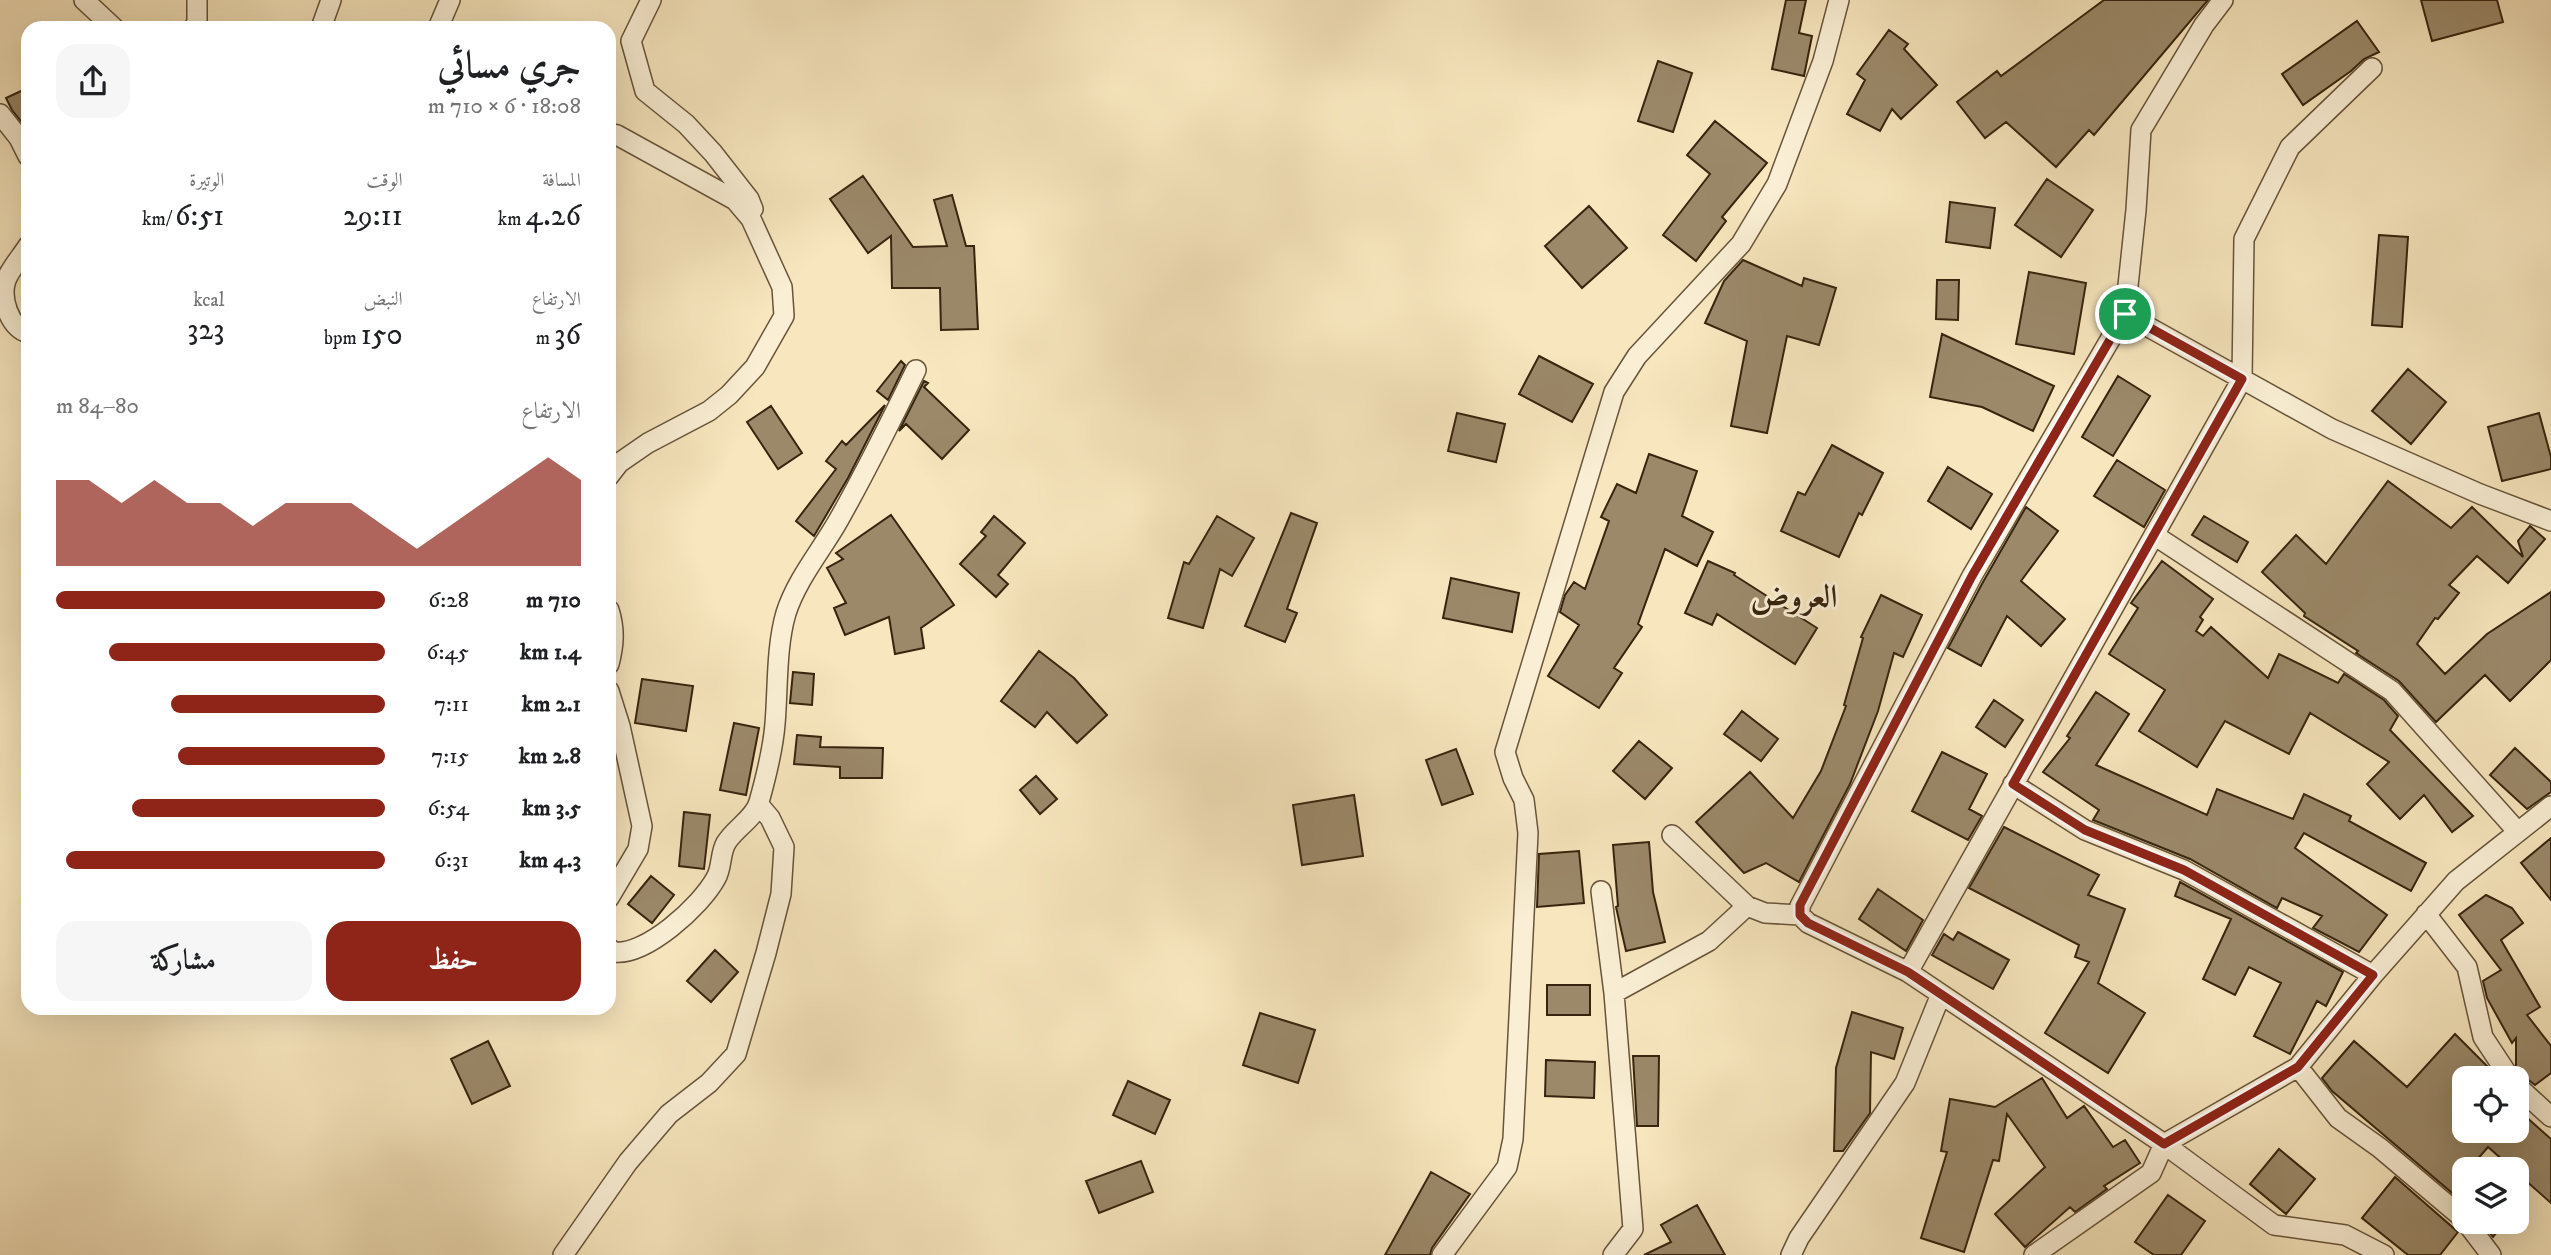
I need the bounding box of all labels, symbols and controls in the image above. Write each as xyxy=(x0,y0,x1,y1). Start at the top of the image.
text: جري مسائي xyxy=(437,42,581,90)
button: share xyxy=(56,44,130,118)
text: 18:08 · 6 × 710 m xyxy=(428,92,581,121)
text: الوتيرة xyxy=(189,169,224,192)
text: الوقت xyxy=(366,169,403,192)
text: المسافة xyxy=(542,169,581,192)
text: 6:51 xyxy=(175,198,224,235)
text: 29:11 xyxy=(343,198,403,235)
text: 4.26 xyxy=(526,198,581,235)
text: /km xyxy=(142,208,175,231)
text: km xyxy=(498,208,526,231)
pin xyxy=(2095,284,2155,344)
text: النبض xyxy=(364,288,403,311)
text: الارتفاع xyxy=(532,288,581,311)
text: kcal xyxy=(193,289,224,312)
icon: arrive xyxy=(2106,295,2144,333)
text: 323 xyxy=(187,312,224,349)
text: 150 xyxy=(361,317,403,354)
text: 36 xyxy=(554,317,581,354)
text: bpm xyxy=(324,327,361,350)
text: m xyxy=(536,327,554,350)
text: 80–84 m xyxy=(56,392,139,421)
text: الارتفاع xyxy=(521,397,581,426)
district label: العروض xyxy=(1751,578,1837,618)
text: 6:28 xyxy=(428,586,469,615)
text: 710 m xyxy=(526,586,581,615)
text: 6:45 xyxy=(427,638,469,667)
text: 1.4 km xyxy=(520,638,581,667)
text: 7:11 xyxy=(434,690,469,719)
text: 2.1 km xyxy=(522,690,581,719)
text: 7:15 xyxy=(431,742,469,771)
text: 2.8 km xyxy=(519,742,581,771)
text: 6:54 xyxy=(428,794,469,823)
text: 3.5 km xyxy=(522,794,581,823)
text: 6:31 xyxy=(434,846,469,875)
text: 4.3 km xyxy=(520,846,581,875)
button: مشاركة xyxy=(56,921,312,1001)
button: حفظ xyxy=(326,921,581,1001)
map controls xyxy=(2452,1066,2529,1234)
button: locate xyxy=(2452,1066,2529,1143)
button: layers xyxy=(2452,1157,2529,1234)

